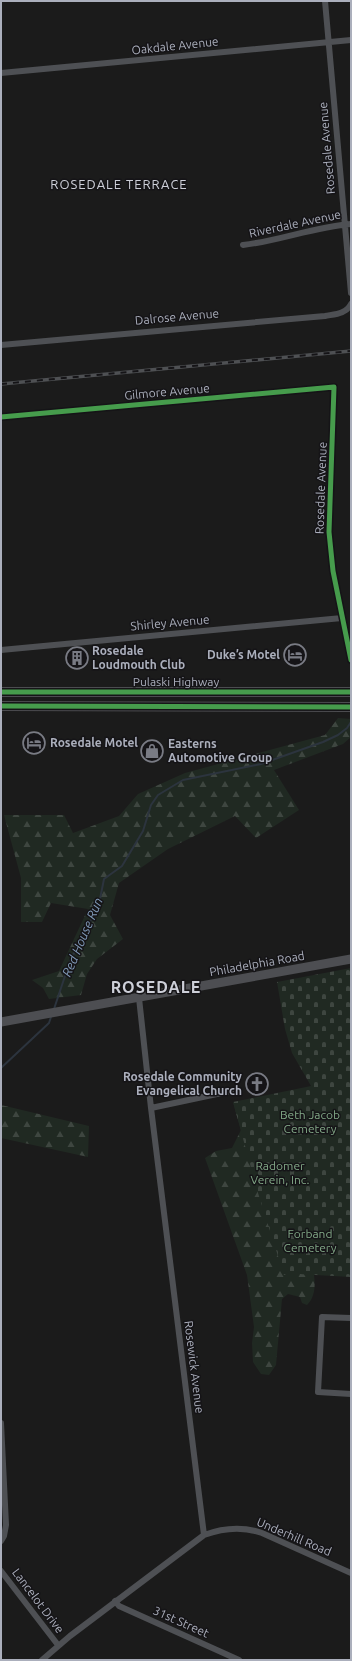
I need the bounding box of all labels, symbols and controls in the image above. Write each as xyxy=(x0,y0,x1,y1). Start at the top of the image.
street label: Oakdale Avenue xyxy=(131,34,219,57)
street label: Rosedale Avenue xyxy=(316,101,337,195)
district label: ROSEDALE TERRACE xyxy=(50,177,188,191)
street label: Riverdale Avenue xyxy=(248,207,342,240)
street label: Dalrose Avenue xyxy=(134,306,220,327)
street label: Gilmore Avenue xyxy=(124,381,210,402)
street label: Rosedale Avenue xyxy=(312,442,329,534)
street label: Shirley Avenue xyxy=(130,613,210,632)
hotel icon: Duke’s Motel xyxy=(282,642,308,668)
place label: Rosedale Loudmouth Club xyxy=(92,644,185,671)
building icon: Rosedale Loudmouth Club xyxy=(64,645,90,671)
place label: Duke’s Motel xyxy=(207,648,280,661)
street label: Pulaski Highway xyxy=(133,675,219,688)
hotel icon: Rosedale Motel xyxy=(21,730,47,756)
place label: Rosedale Motel xyxy=(50,736,138,749)
place label: Easterns Automotive Group xyxy=(168,737,272,764)
shop icon: Easterns Automotive Group xyxy=(139,738,165,764)
water label: Red House Run xyxy=(59,895,105,979)
street label: Philadelphia Road xyxy=(208,949,306,978)
district label: ROSEDALE xyxy=(111,978,201,996)
place label: Rosedale Community Evangelical Church xyxy=(123,1070,243,1097)
church icon: Rosedale Community Evangelical Church xyxy=(244,1071,270,1097)
park label: Beth Jacob Cemetery xyxy=(280,1108,340,1135)
park label: Radomer Verein, Inc. xyxy=(250,1159,310,1186)
park label: Forband Cemetery xyxy=(284,1227,337,1254)
street label: Rosewick Avenue xyxy=(182,1320,207,1414)
street label: Underhill Road xyxy=(255,1515,333,1558)
street label: Lancelot Drive xyxy=(10,1566,67,1635)
street label: 31st Street xyxy=(151,1603,211,1640)

